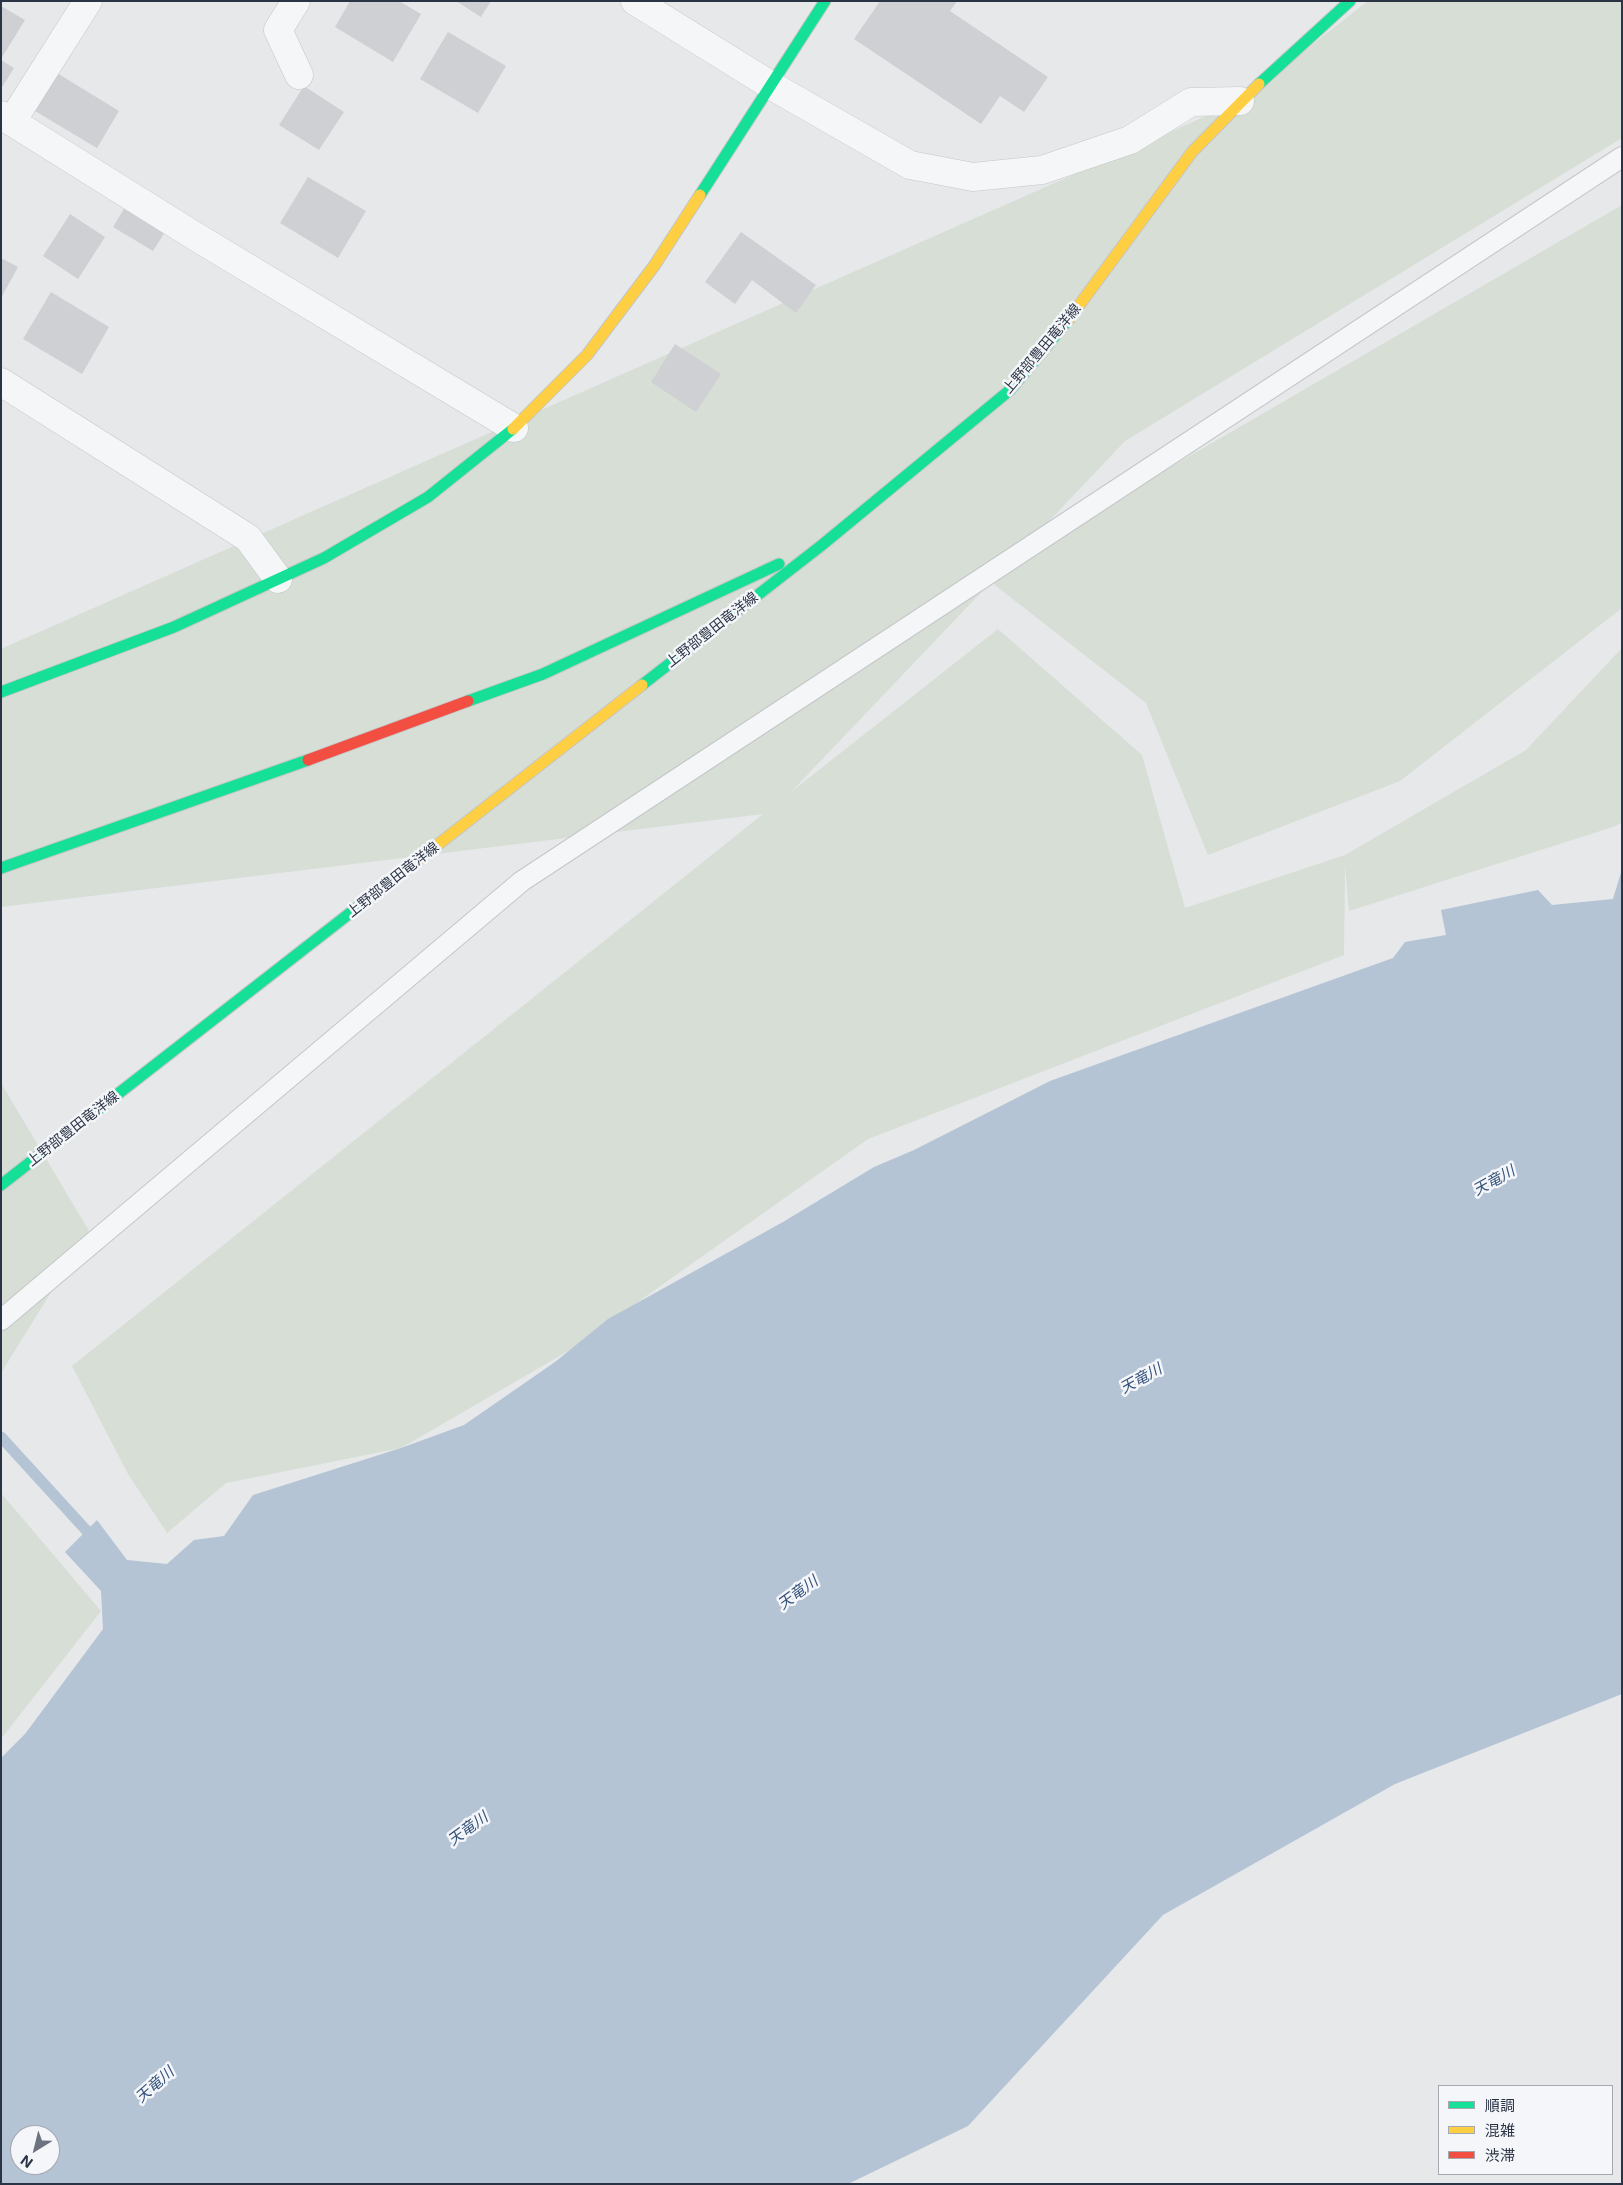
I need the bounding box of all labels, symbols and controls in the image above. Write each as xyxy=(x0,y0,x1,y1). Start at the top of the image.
street label: 上野部豊田竜洋線 xyxy=(1000,301,1084,397)
street label: 上野部豊田竜洋線 xyxy=(663,589,761,671)
street label: 上野部豊田竜洋線 xyxy=(344,839,442,921)
street label: 上野部豊田竜洋線 xyxy=(24,1088,122,1170)
water label: 天竜川 xyxy=(1470,1162,1518,1200)
water label: 天竜川 xyxy=(1117,1360,1165,1398)
water label: 天竜川 xyxy=(775,1572,821,1614)
water label: 天竜川 xyxy=(445,1808,491,1850)
water label: 天竜川 xyxy=(132,2063,178,2107)
legend xyxy=(1438,2085,1613,2175)
text: 順調 xyxy=(1485,2096,1515,2115)
text: 混雑 xyxy=(1485,2121,1515,2140)
north arrow xyxy=(10,2125,60,2175)
text: 渋滞 xyxy=(1485,2146,1515,2165)
text: N xyxy=(17,2152,36,2172)

